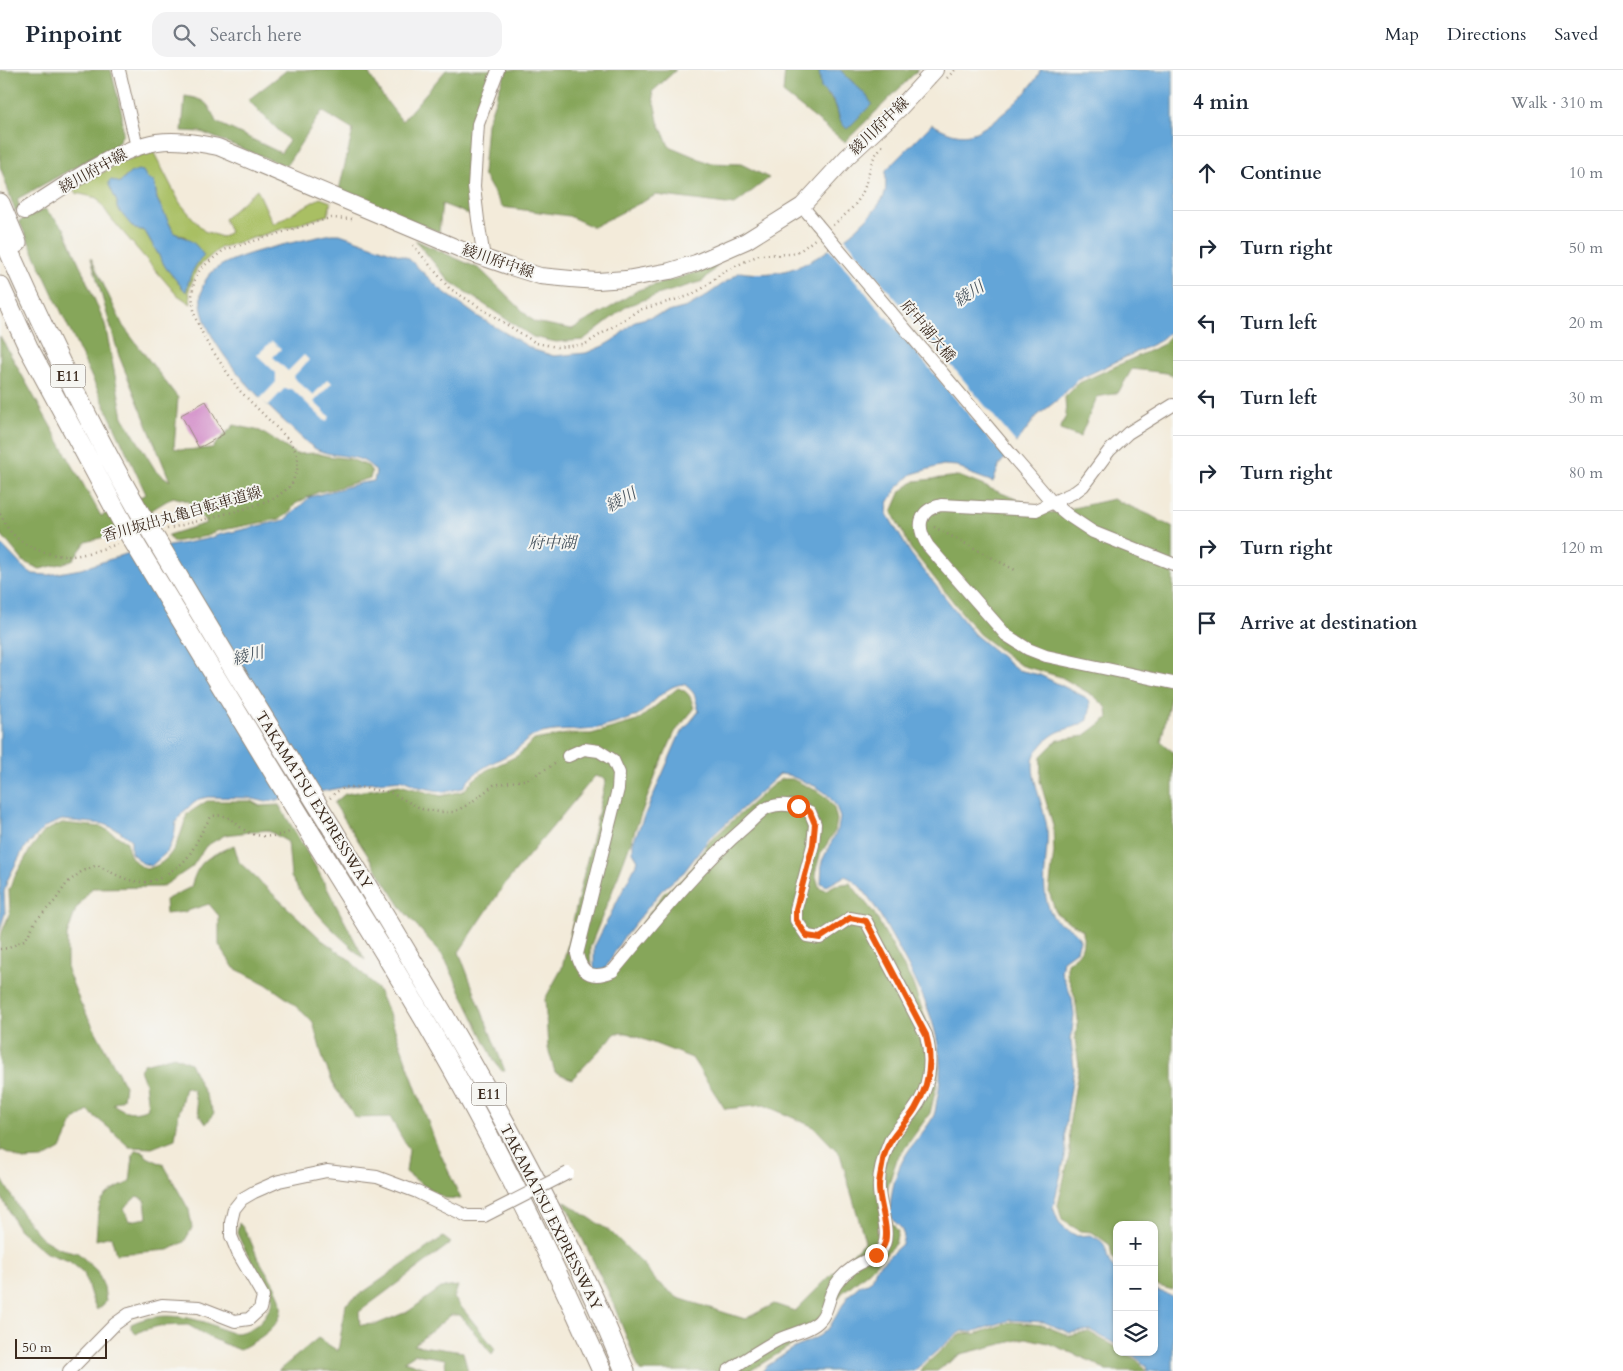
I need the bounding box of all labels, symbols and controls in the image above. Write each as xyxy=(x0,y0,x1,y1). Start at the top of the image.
search box xyxy=(152,12,502,57)
text: Pinpoint xyxy=(25,18,122,51)
icon: search xyxy=(170,21,198,49)
text: Search here xyxy=(210,22,302,48)
text: Map xyxy=(1385,22,1419,47)
text: Directions xyxy=(1447,22,1526,47)
text: Saved xyxy=(1554,22,1598,47)
text: 4 min xyxy=(1193,88,1249,117)
text: Walk · 310 m xyxy=(1511,92,1603,114)
street label: 綾川府中線 xyxy=(845,93,913,159)
street label: 綾川府中線 xyxy=(55,144,131,198)
icon: ahead xyxy=(1193,159,1221,187)
text: Continue xyxy=(1240,160,1322,186)
text: 10 m xyxy=(1569,162,1603,184)
icon: right xyxy=(1193,234,1221,262)
text: Turn right xyxy=(1240,235,1332,261)
text: 50 m xyxy=(1569,237,1603,259)
street label: 綾川府中線 xyxy=(459,239,537,283)
water label: 綾川 xyxy=(950,275,990,312)
street label: 府中湖大橋 xyxy=(896,296,960,366)
icon: left xyxy=(1193,309,1221,337)
text: Turn left xyxy=(1240,310,1317,336)
text: 20 m xyxy=(1569,312,1603,334)
road number: E11 xyxy=(50,364,86,388)
icon: left xyxy=(1193,384,1221,412)
text: Turn left xyxy=(1240,385,1317,411)
text: 30 m xyxy=(1569,387,1603,409)
icon: right xyxy=(1193,459,1221,487)
text: Turn right xyxy=(1240,460,1332,486)
text: 80 m xyxy=(1569,462,1603,484)
street label: 香川坂出丸亀自転車道線 xyxy=(100,482,264,546)
water label: 綾川 xyxy=(602,482,642,517)
water label: 府中湖 xyxy=(528,532,579,554)
icon: right xyxy=(1193,534,1221,562)
text: Turn right xyxy=(1240,535,1332,561)
text: 120 m xyxy=(1561,537,1603,559)
icon: arrive xyxy=(1193,609,1221,637)
text: Arrive at destination xyxy=(1240,610,1417,636)
water label: 綾川 xyxy=(230,641,268,671)
street label: TAKAMATSU EXPRESSWAY xyxy=(251,707,378,893)
route start xyxy=(787,795,810,818)
road number: E11 xyxy=(472,1082,506,1106)
street label: TAKAMATSU EXPRESSWAY xyxy=(495,1121,607,1314)
map controls xyxy=(1113,1221,1158,1356)
button: + xyxy=(1113,1221,1158,1266)
route end xyxy=(865,1244,888,1267)
button: − xyxy=(1113,1266,1158,1311)
button: layers xyxy=(1113,1311,1158,1356)
scale bar xyxy=(15,1336,108,1359)
text: 50 m xyxy=(22,1338,52,1357)

